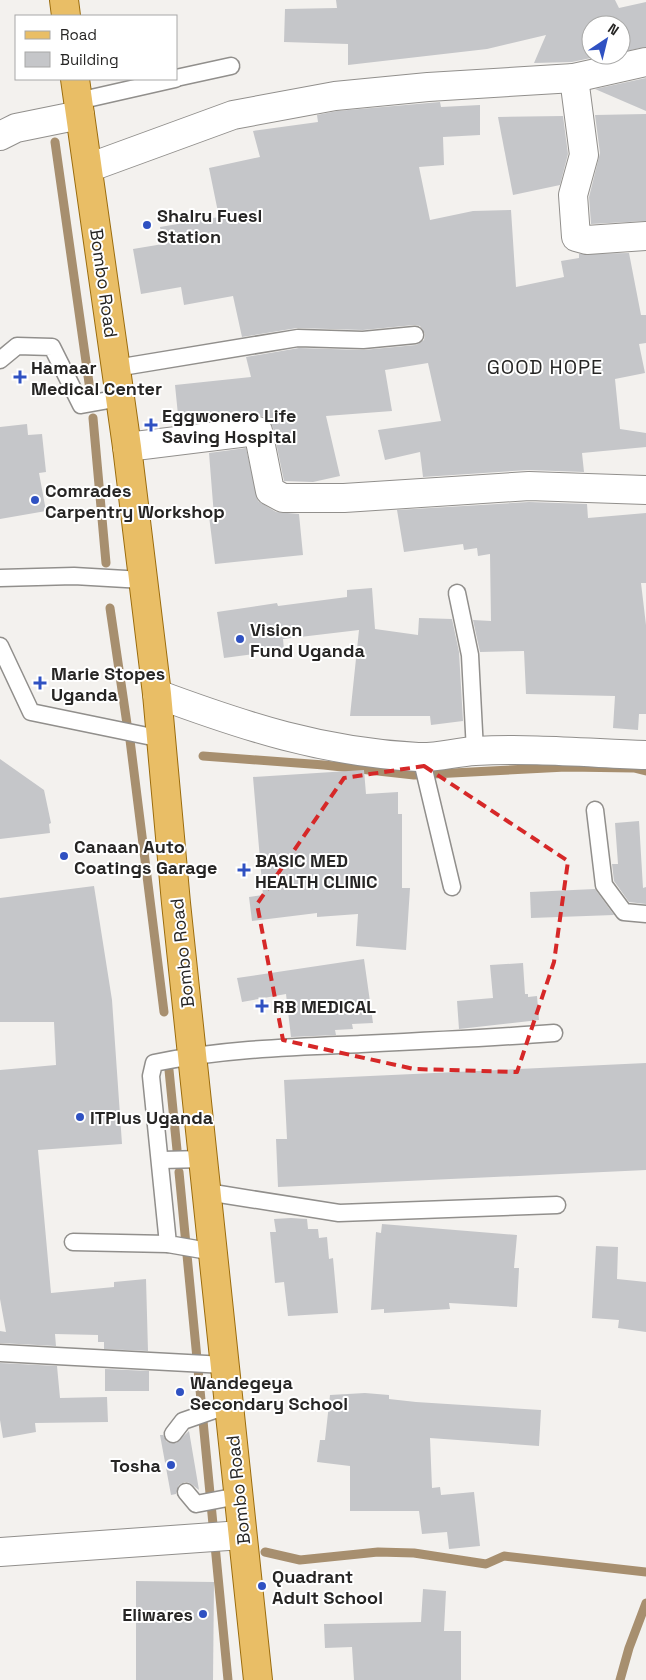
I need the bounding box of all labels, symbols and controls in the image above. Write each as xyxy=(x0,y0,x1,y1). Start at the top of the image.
legend xyxy=(15,15,178,80)
north arrow xyxy=(581,15,631,65)
text: N xyxy=(604,19,622,39)
text: Road xyxy=(60,25,97,44)
text: Building xyxy=(60,50,119,69)
place label: Shalru Fuesl Station xyxy=(157,204,262,248)
marker: Shalru Fuesl Station xyxy=(141,219,153,231)
street label: Bombo Road xyxy=(85,227,123,339)
district label: GOOD HOPE xyxy=(487,354,603,380)
place label: Hamaar Medical Center xyxy=(31,356,162,400)
marker: Hamaar Medical Center xyxy=(13,370,27,384)
place label: Eggwonero Life Saving Hospital xyxy=(162,404,297,448)
marker: Eggwonero Life Saving Hospital xyxy=(144,418,158,432)
place label: Comrades Carpentry Workshop xyxy=(45,479,225,523)
marker: Comrades Carpentry Workshop xyxy=(29,494,41,506)
place label: Vision Fund Uganda xyxy=(250,618,365,662)
marker: Vision Fund Uganda xyxy=(234,633,246,645)
place label: Marie Stopes Uganda xyxy=(51,662,165,706)
marker: Marie Stopes Uganda xyxy=(33,676,47,690)
place label: Canaan Auto Coatings Garage xyxy=(74,835,217,879)
place label: BASIC MED HEALTH CLINIC xyxy=(255,849,378,893)
marker: Canaan Auto Coatings Garage xyxy=(58,850,70,862)
marker: BASIC MED HEALTH CLINIC xyxy=(237,863,251,877)
street label: Bombo Road xyxy=(165,897,199,1009)
place label: RB MEDICAL xyxy=(273,995,376,1018)
marker: RB MEDICAL xyxy=(255,999,269,1013)
place label: ITPlus Uganda xyxy=(90,1106,214,1129)
marker: ITPlus Uganda xyxy=(74,1111,86,1123)
place label: Wandegeya Secondary School xyxy=(190,1371,348,1415)
marker: Wandegeya Secondary School xyxy=(174,1386,186,1398)
street label: Bombo Road xyxy=(221,1434,255,1546)
place label: Tosha xyxy=(110,1454,162,1477)
marker: Tosha xyxy=(165,1459,177,1471)
place label: Quadrant Adult School xyxy=(272,1565,383,1609)
marker: Quadrant Adult School xyxy=(256,1580,268,1592)
place label: Eliwares xyxy=(122,1603,193,1626)
marker: Eliwares xyxy=(197,1608,209,1620)

